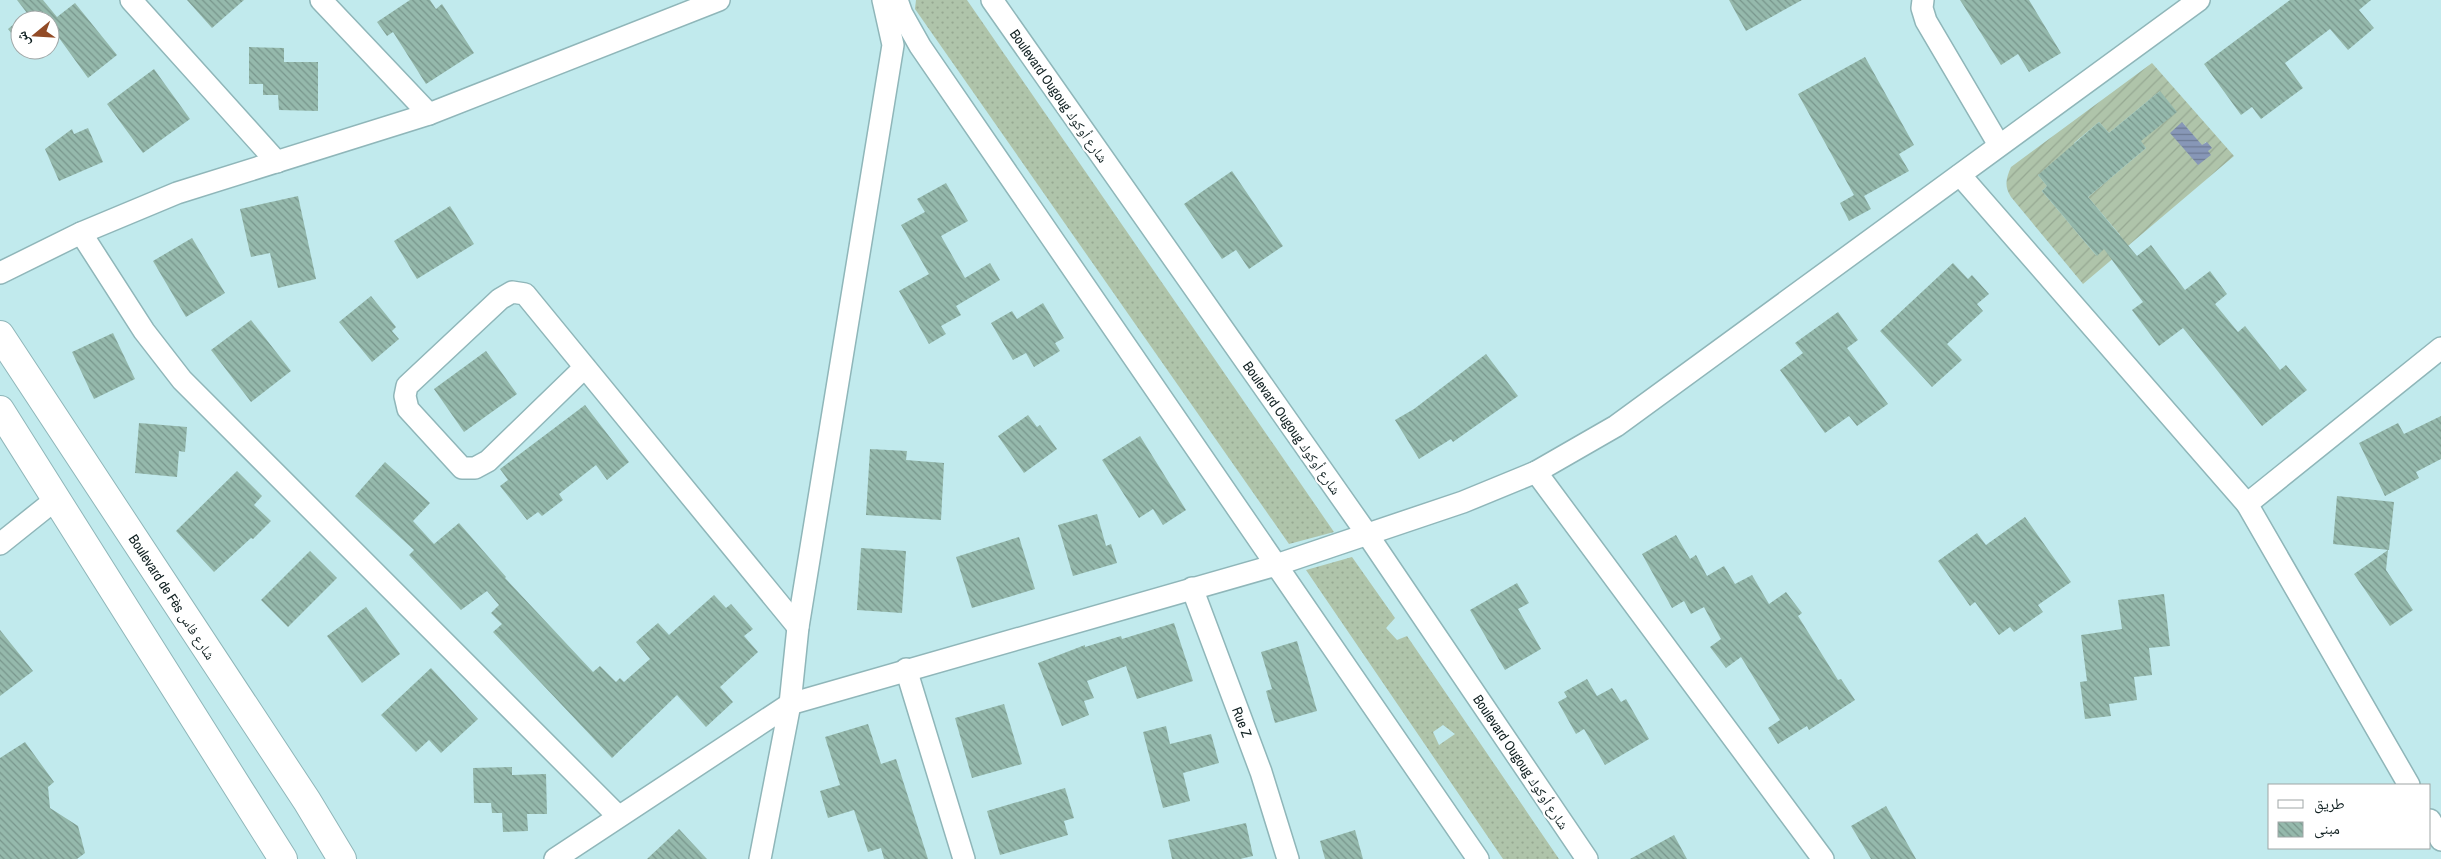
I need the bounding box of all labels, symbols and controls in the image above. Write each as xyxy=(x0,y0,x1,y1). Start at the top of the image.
north arrow xyxy=(10,10,60,60)
street label: Boulevard Ougoug شارع أوكوك xyxy=(1005,26,1112,167)
text: ش xyxy=(12,29,33,49)
street label: Boulevard Ougoug شارع أوكوك xyxy=(1238,358,1345,499)
street label: Boulevard de Fès شارع فاس xyxy=(124,531,219,664)
street label: Boulevard Ougoug شارع أوكوك xyxy=(1468,691,1573,833)
street label: Rue Z xyxy=(1228,704,1256,740)
legend xyxy=(2268,784,2431,849)
text: طريق xyxy=(2314,793,2345,814)
text: مبنى xyxy=(2314,818,2340,839)

